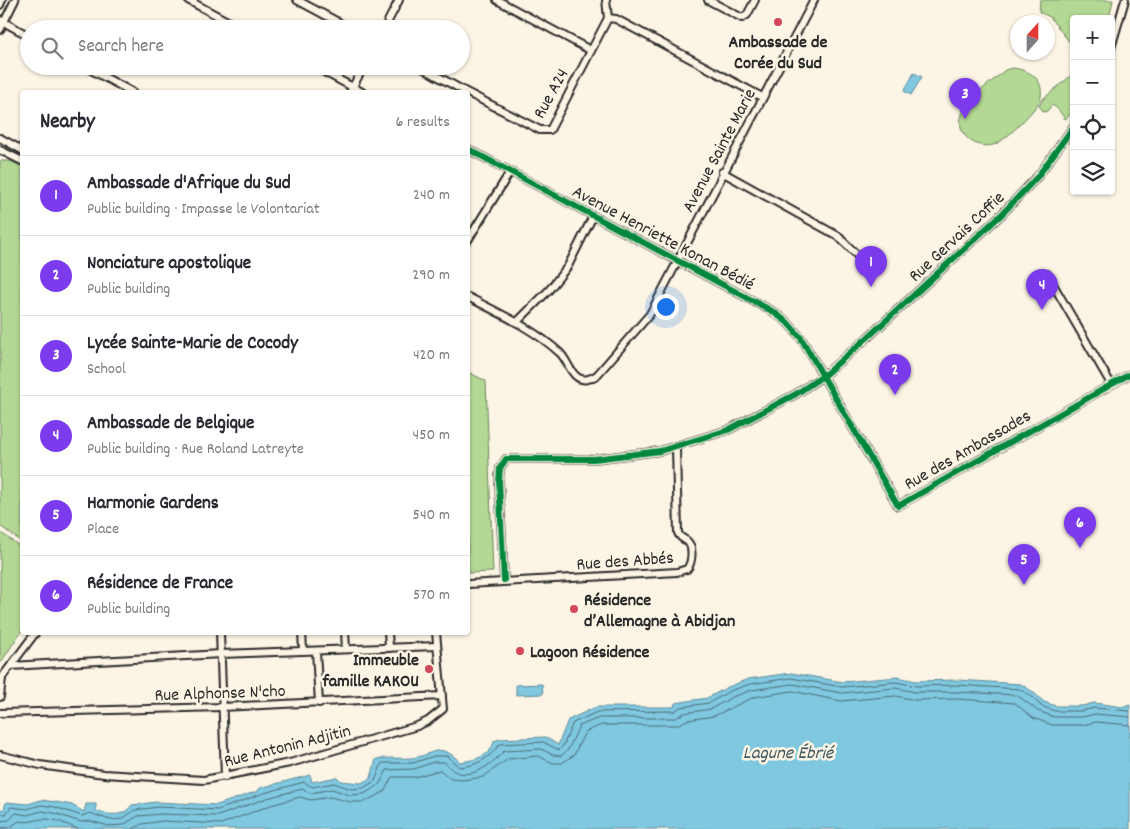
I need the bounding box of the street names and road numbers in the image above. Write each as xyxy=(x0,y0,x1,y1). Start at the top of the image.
street label: Rue A24 xyxy=(528,65,576,124)
street label: Avenue Sainte Marie xyxy=(677,85,763,217)
street label: Avenue Henriette Konan Bédié xyxy=(567,180,759,298)
street label: Rue Gervais Coffie xyxy=(904,187,1011,289)
street label: Rue des Ambassades xyxy=(900,405,1036,498)
street label: Rue des Abbés xyxy=(576,547,675,578)
street label: Rue Alphonse N'cho xyxy=(154,680,286,709)
street label: Rue Antonin Adjitin xyxy=(222,720,354,775)

